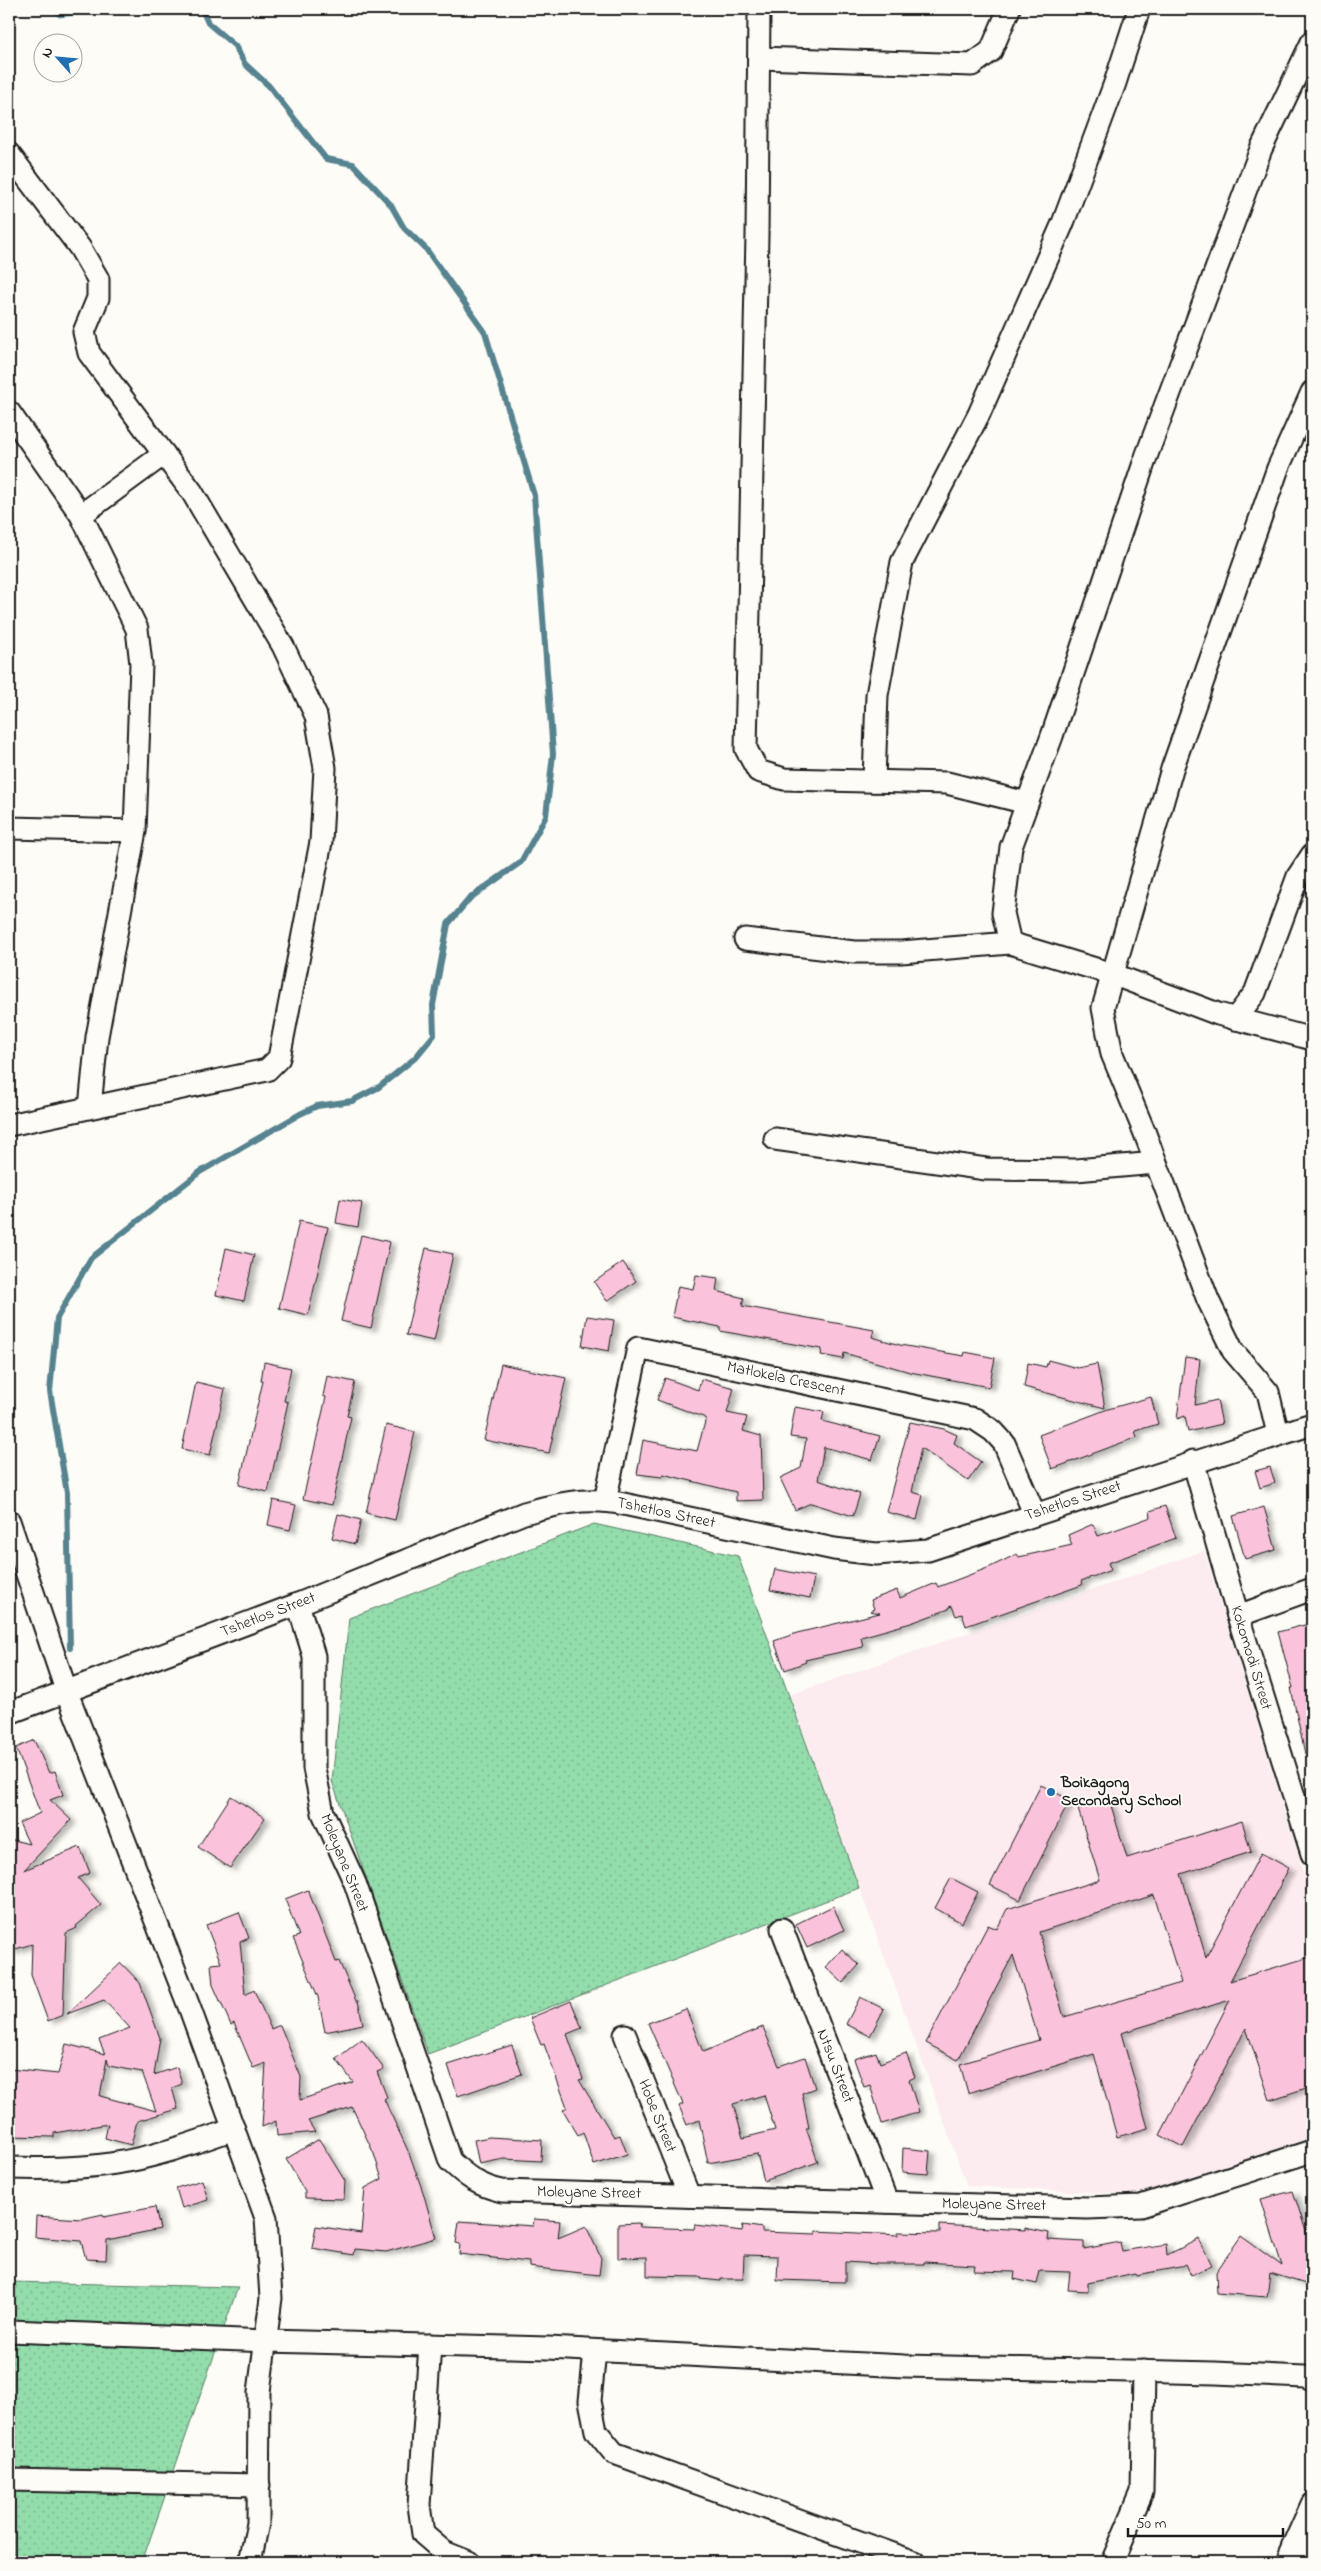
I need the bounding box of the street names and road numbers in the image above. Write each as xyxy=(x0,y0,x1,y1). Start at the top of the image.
street label: Matlokela Crescent xyxy=(725,1355,848,1403)
street label: Tshetlos Street xyxy=(1022,1474,1125,1528)
street label: Tshetlos Street xyxy=(615,1491,718,1535)
street label: Tshetlos Street xyxy=(217,1586,320,1644)
street label: Kokomodi Street xyxy=(1224,1603,1278,1714)
street label: Moleyane Street xyxy=(313,1810,375,1916)
street label: Ntsu Street xyxy=(810,2025,860,2107)
street label: Hobe Street xyxy=(631,2076,683,2157)
street label: Moleyane Street xyxy=(537,2180,642,2206)
street label: Moleyane Street xyxy=(942,2192,1047,2218)

